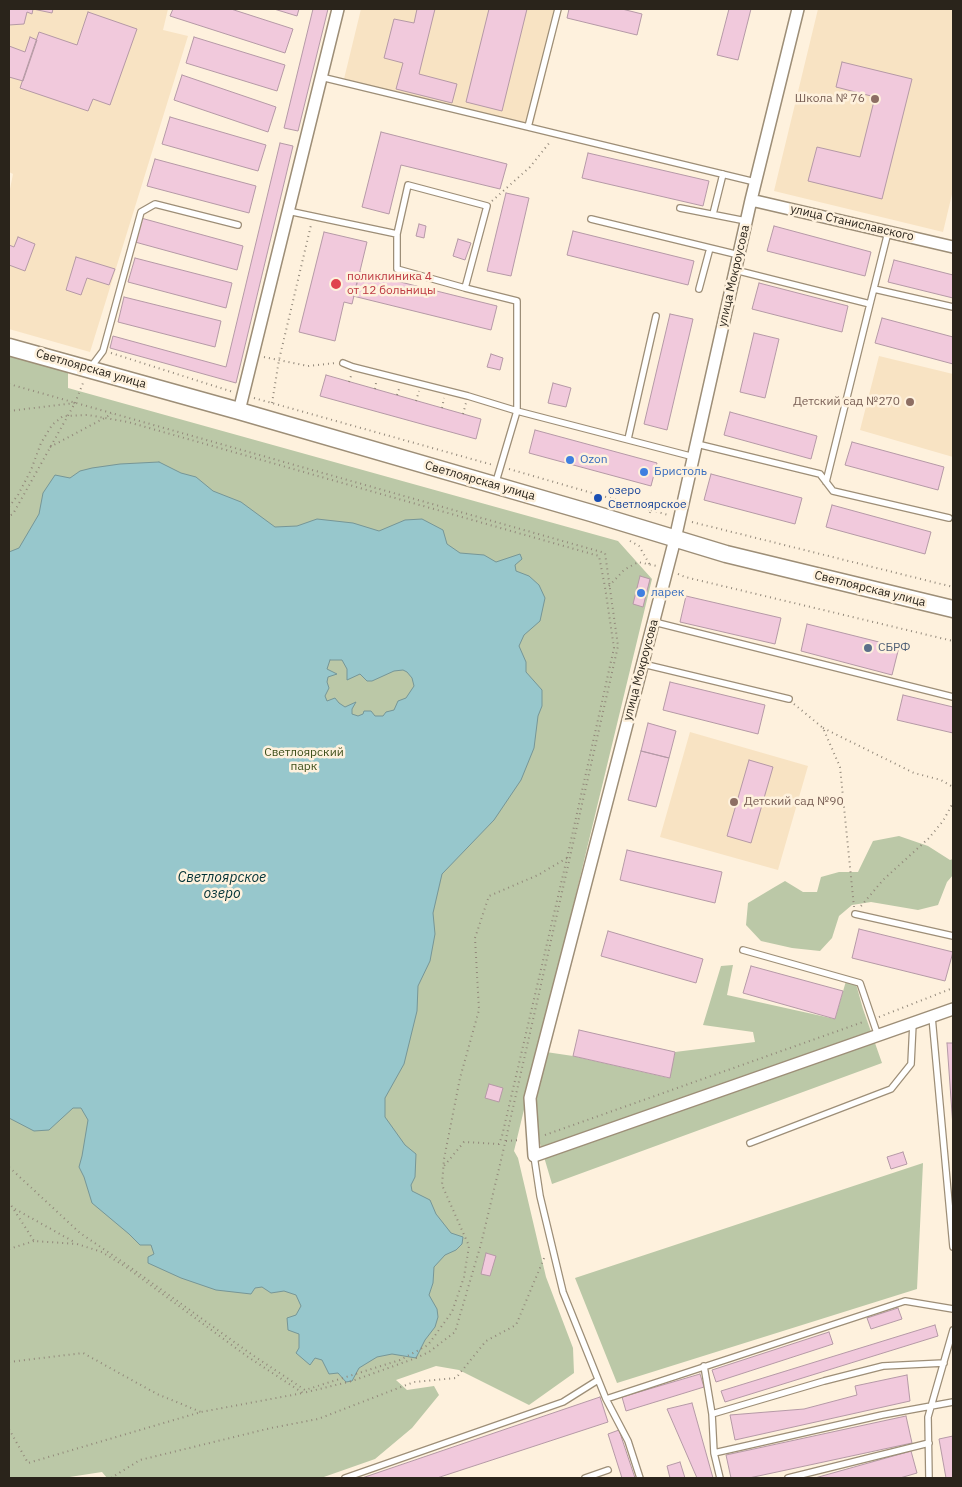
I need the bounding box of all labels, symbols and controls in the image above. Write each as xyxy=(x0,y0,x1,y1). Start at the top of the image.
place label: Школа № 76 xyxy=(795,92,865,106)
marker: Школа № 76 xyxy=(869,93,881,105)
street label: улица Станиславского xyxy=(789,202,915,244)
street label: улица Мокроусова xyxy=(715,224,753,328)
place label: поликлиника 4 от 12 больницы xyxy=(347,270,436,298)
marker: поликлиника 4 от 12 больницы xyxy=(329,277,343,291)
street label: Светлоярская улица xyxy=(34,346,148,392)
place label: Детский сад №270 xyxy=(793,395,900,409)
marker: Детский сад №270 xyxy=(904,396,916,408)
place label: Ozon xyxy=(580,453,607,467)
marker: Ozon xyxy=(564,454,576,466)
street label: Светлоярская улица xyxy=(423,458,537,504)
place label: Бристоль xyxy=(654,465,707,479)
marker: Бристоль xyxy=(638,466,650,478)
place label: озеро Светлоярское xyxy=(608,484,687,512)
marker: озеро Светлоярское xyxy=(592,492,604,504)
street label: Светлоярская улица xyxy=(813,568,927,610)
place label: ларек xyxy=(651,586,684,600)
marker: ларек xyxy=(635,587,647,599)
street label: улица Мокроусова xyxy=(621,618,661,722)
place label: СБРФ xyxy=(878,641,910,655)
marker: СБРФ xyxy=(862,642,874,654)
park label: Светлоярский парк xyxy=(264,746,344,774)
place label: Детский сад №90 xyxy=(744,795,844,809)
marker: Детский сад №90 xyxy=(728,796,740,808)
water label: Светлоярское озеро xyxy=(178,870,266,902)

